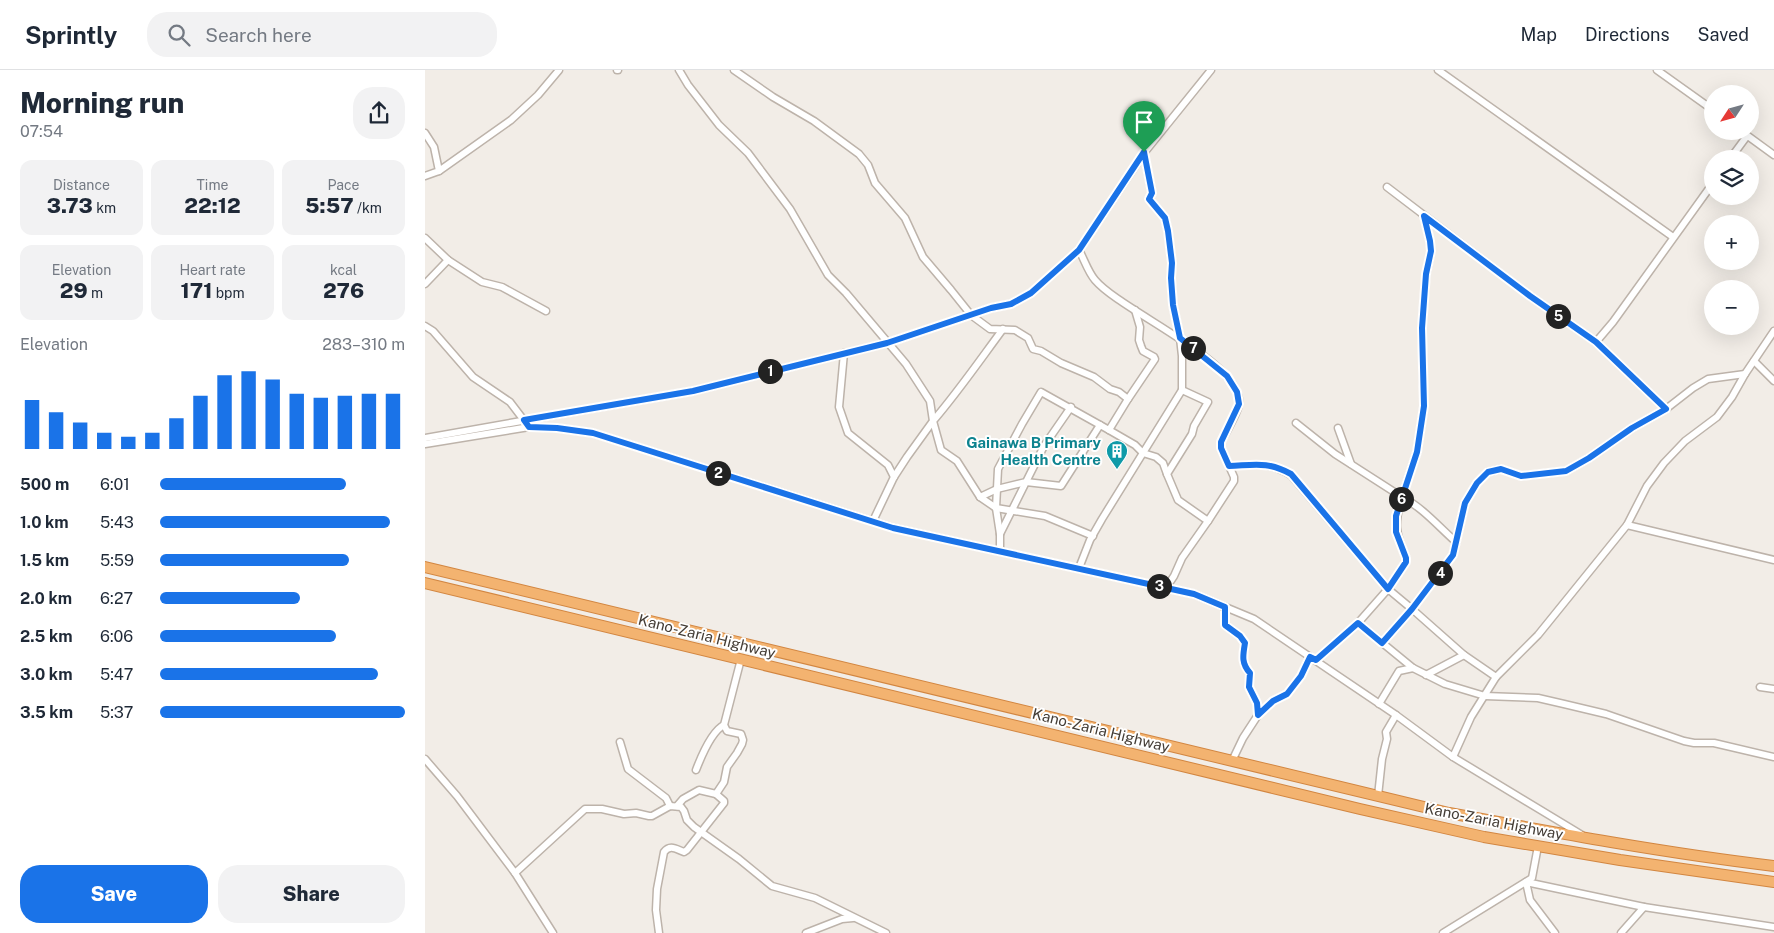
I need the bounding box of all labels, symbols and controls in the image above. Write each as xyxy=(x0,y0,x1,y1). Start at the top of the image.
search box xyxy=(147,12,497,57)
text: Sprintly xyxy=(25,21,117,49)
icon: search xyxy=(165,21,193,49)
text: Search here xyxy=(205,24,312,46)
text: Map xyxy=(1520,24,1557,45)
text: Directions xyxy=(1585,24,1670,45)
text: Saved xyxy=(1698,24,1749,45)
north arrow xyxy=(1704,85,1759,140)
map controls xyxy=(1704,85,1759,335)
text: Morning run xyxy=(20,86,184,119)
button: share xyxy=(353,87,405,139)
pin xyxy=(1123,101,1165,152)
icon: arrive xyxy=(1130,108,1158,136)
text: 07:54 xyxy=(20,122,63,141)
button: layers xyxy=(1704,150,1759,205)
text: Distance xyxy=(53,177,110,193)
text: Time xyxy=(197,177,228,193)
text: Pace xyxy=(327,177,360,193)
text: 3.73 xyxy=(47,193,93,218)
text: 22:12 xyxy=(184,193,241,218)
text: 5:57 xyxy=(305,193,354,218)
text: km xyxy=(93,200,116,216)
text: /km xyxy=(354,200,382,216)
button: + xyxy=(1704,215,1759,270)
text: Elevation xyxy=(52,262,111,278)
text: Heart rate xyxy=(179,262,246,278)
text: kcal xyxy=(330,262,357,278)
text: 29 xyxy=(60,278,88,303)
text: 171 xyxy=(180,278,212,303)
text: 276 xyxy=(323,278,364,303)
button: − xyxy=(1704,280,1759,335)
text: m xyxy=(88,285,103,301)
text: bpm xyxy=(212,285,245,301)
pin: 5 xyxy=(1545,304,1571,328)
text: 5 xyxy=(1554,308,1563,324)
text: Elevation xyxy=(20,335,88,354)
text: 283–310 m xyxy=(322,335,405,354)
pin: 7 xyxy=(1181,336,1205,360)
text: 7 xyxy=(1189,340,1198,356)
pin: 1 xyxy=(757,358,783,384)
text: 1 xyxy=(768,363,774,379)
place label: Gainawa B Primary Health Centre xyxy=(966,434,1102,468)
building icon: Gainawa B Primary Health Centre xyxy=(1105,439,1129,470)
pin: 2 xyxy=(705,460,731,486)
text: 2 xyxy=(714,465,723,481)
text: 500 m xyxy=(20,475,69,494)
text: 6:01 xyxy=(100,475,130,494)
pin: 6 xyxy=(1389,486,1413,512)
text: 6 xyxy=(1397,491,1406,507)
text: 1.0 km xyxy=(20,513,69,532)
text: 5:43 xyxy=(100,513,134,532)
text: 1.5 km xyxy=(20,551,69,570)
text: 5:59 xyxy=(100,551,134,570)
pin: 4 xyxy=(1427,560,1453,586)
text: 4 xyxy=(1436,565,1445,581)
pin: 3 xyxy=(1147,574,1171,598)
text: 3 xyxy=(1155,578,1164,594)
text: 2.0 km xyxy=(20,589,72,608)
text: 6:27 xyxy=(100,589,133,608)
street label: Kano-Zaria Highway xyxy=(637,611,777,661)
text: 2.5 km xyxy=(20,627,72,646)
text: 6:06 xyxy=(100,627,133,646)
text: 3.0 km xyxy=(20,665,72,684)
text: 5:47 xyxy=(100,665,133,684)
text: 3.5 km xyxy=(20,703,73,722)
text: 5:37 xyxy=(100,703,133,722)
street label: Kano-Zaria Highway xyxy=(1031,705,1171,755)
street label: Kano-Zaria Highway xyxy=(1423,799,1565,843)
button: Save xyxy=(20,865,208,923)
button: Share xyxy=(218,865,405,923)

